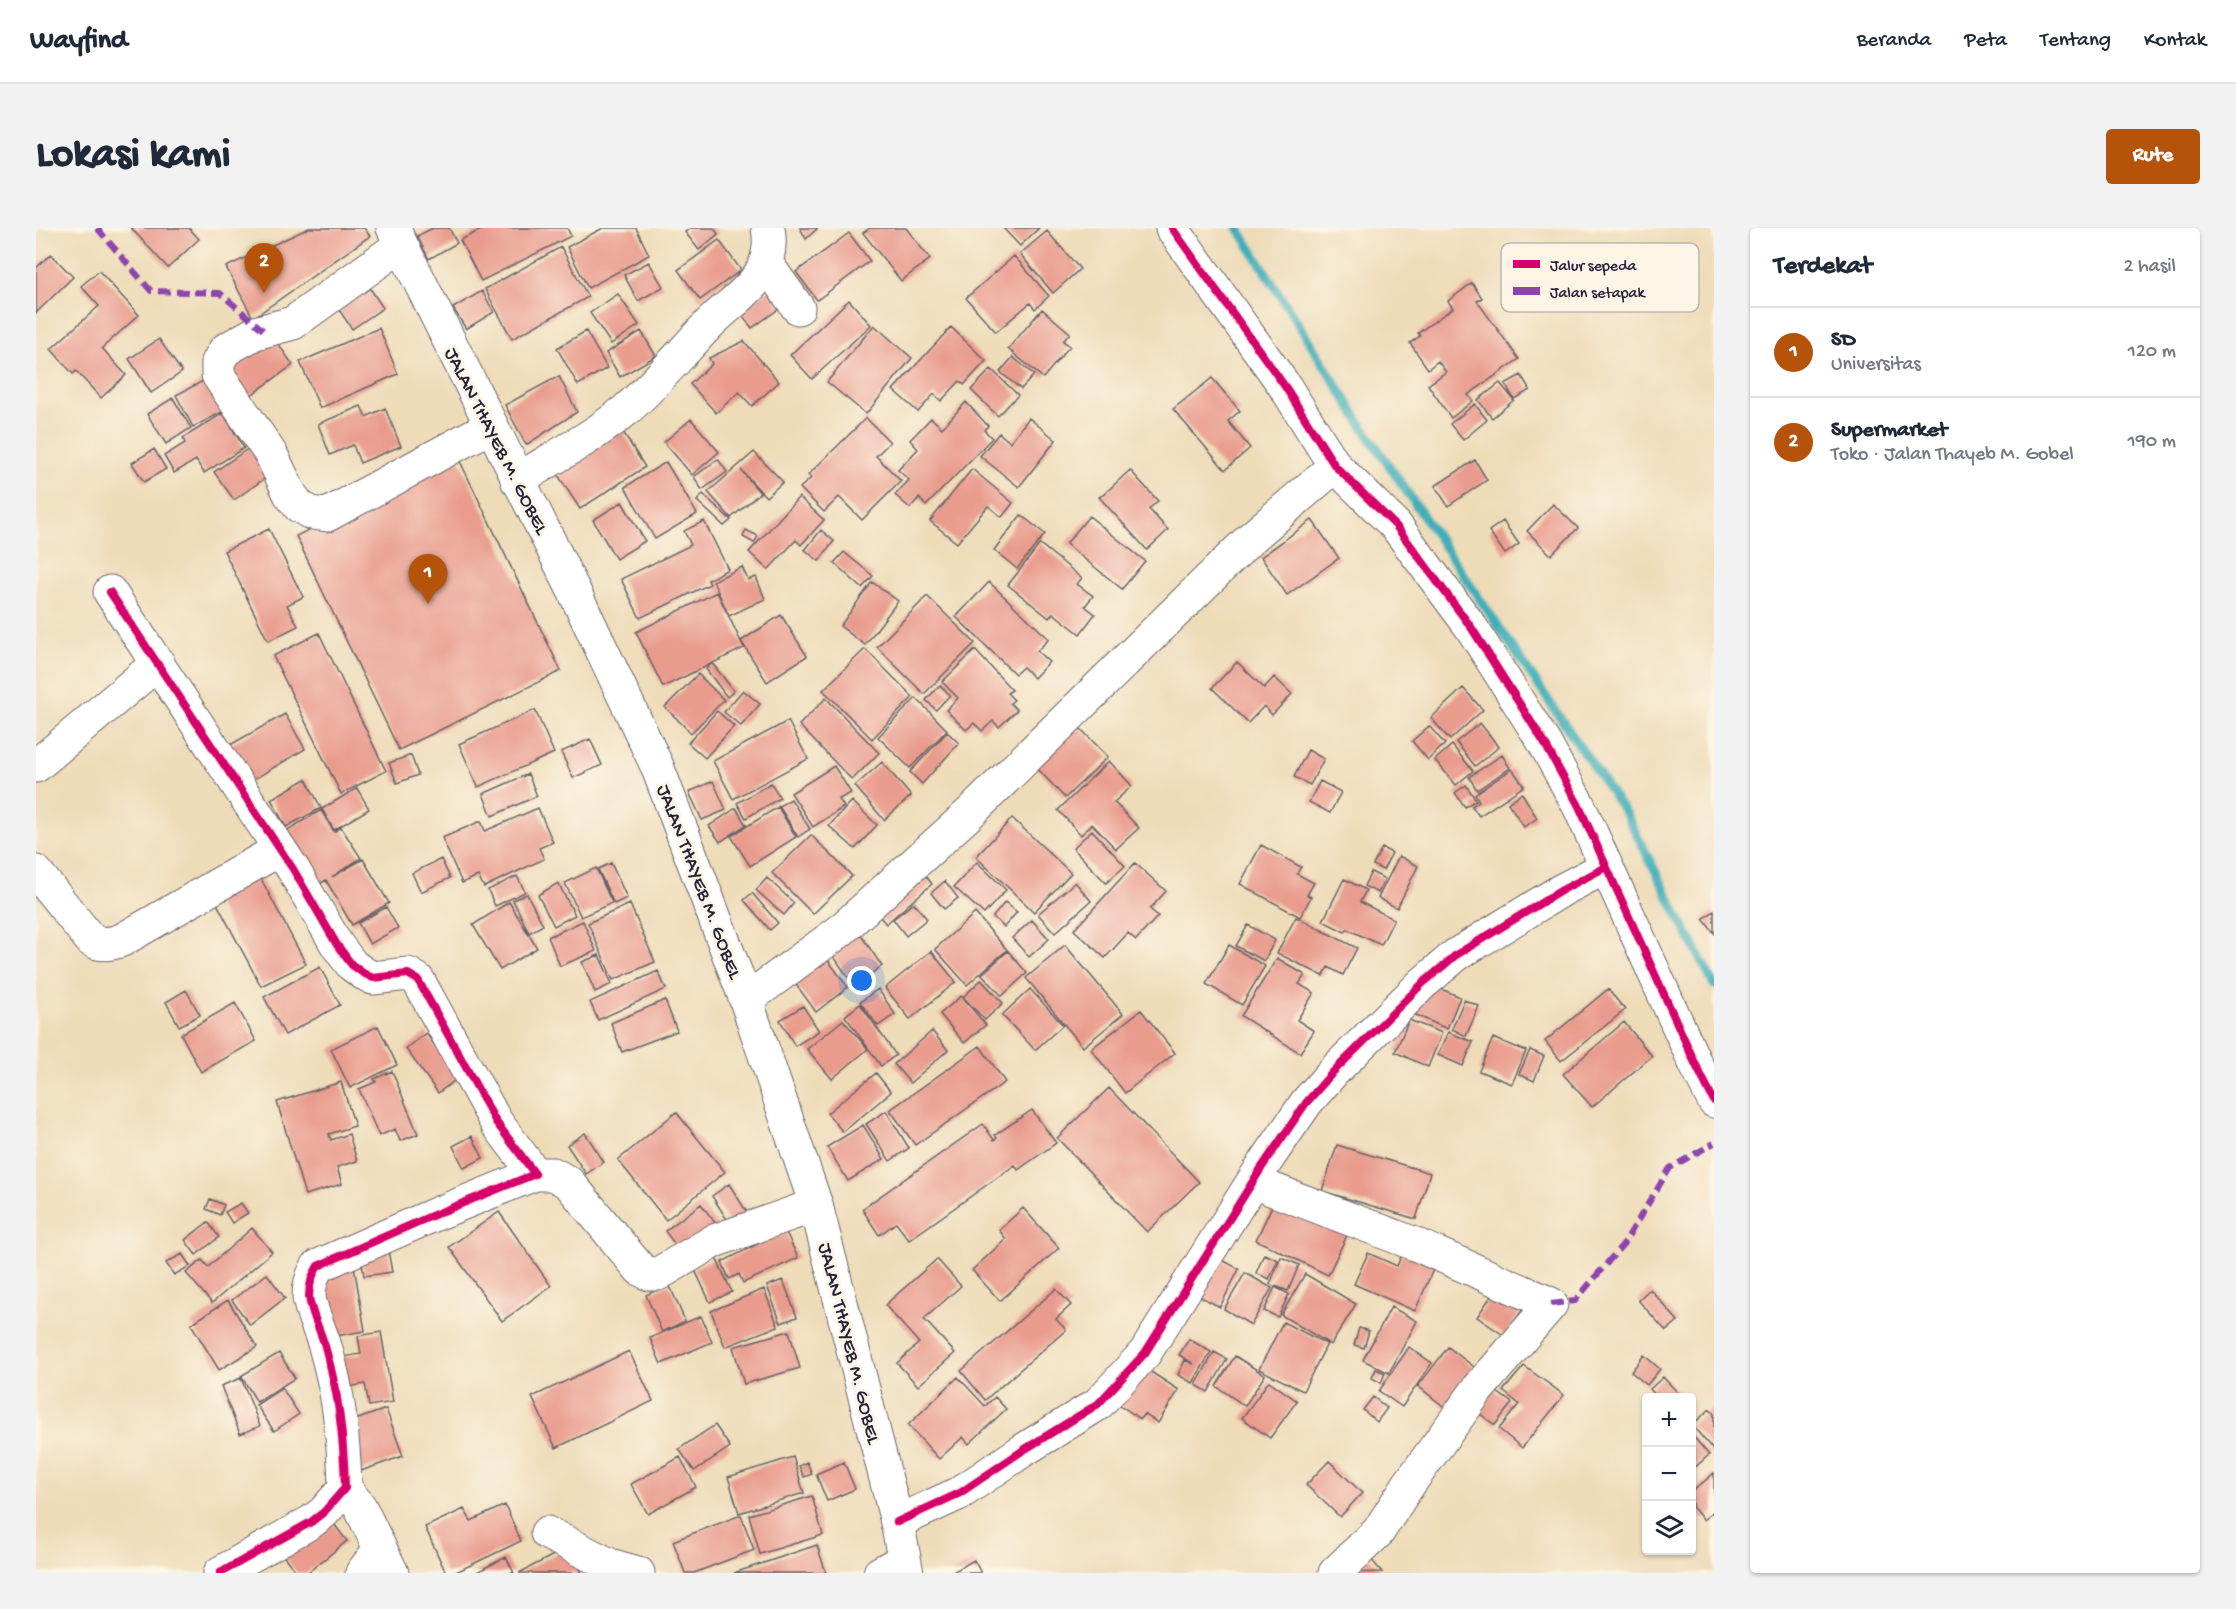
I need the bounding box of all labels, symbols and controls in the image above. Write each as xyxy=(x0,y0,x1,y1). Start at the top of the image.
text: Wayfind xyxy=(30,25,127,58)
text: Beranda xyxy=(1857,29,1931,54)
text: Peta xyxy=(1964,29,2007,54)
text: Tentang xyxy=(2040,29,2111,54)
text: Kontak xyxy=(2144,29,2206,54)
button: Rute xyxy=(2106,129,2200,184)
text: Lokasi kami xyxy=(36,132,231,181)
legend xyxy=(1501,243,1699,312)
pin: 2 xyxy=(244,244,284,293)
text: Terdekat xyxy=(1774,252,1872,283)
text: 2 hasil xyxy=(2124,256,2176,279)
text: Jalur sepeda xyxy=(1550,258,1638,277)
text: Jalan setapak xyxy=(1550,285,1646,304)
text: SD xyxy=(1831,328,1856,354)
text: 1 xyxy=(1789,341,1798,364)
text: 120 m xyxy=(2128,341,2176,364)
street label: JALAN THAYEB M. GOBEL xyxy=(438,344,552,539)
text: Universitas xyxy=(1831,354,1921,377)
text: Supermarket xyxy=(1831,418,1947,444)
text: 2 xyxy=(1789,431,1798,454)
text: 190 m xyxy=(2128,431,2176,454)
text: Toko · Jalan Thayeb M. Gobel xyxy=(1831,444,2074,467)
pin: 1 xyxy=(408,554,448,604)
street label: JALAN THAYEB M. GOBEL xyxy=(650,782,746,983)
your location xyxy=(847,966,876,995)
street label: JALAN THAYEB M. GOBEL xyxy=(811,1241,884,1447)
map controls xyxy=(1642,1393,1696,1555)
button: + xyxy=(1642,1393,1696,1447)
button: − xyxy=(1642,1447,1696,1501)
button: layers xyxy=(1642,1501,1696,1555)

